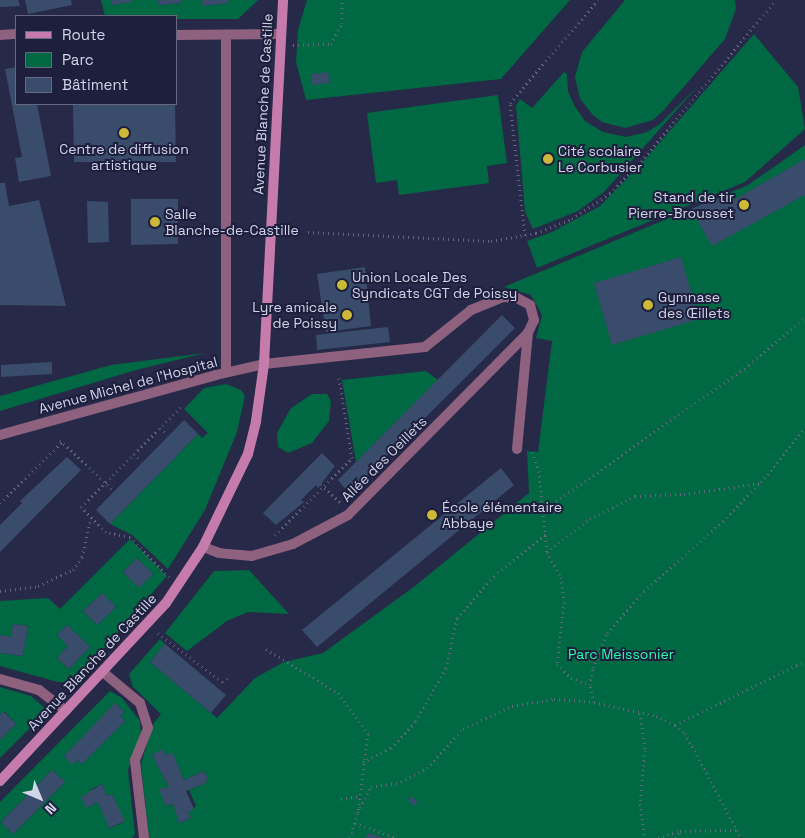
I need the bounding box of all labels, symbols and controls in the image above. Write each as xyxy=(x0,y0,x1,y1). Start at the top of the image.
street label: Avenue Blanche de Castille xyxy=(250,13,276,195)
legend xyxy=(15,15,178,105)
text: Route xyxy=(62,25,105,44)
text: Parc xyxy=(62,50,94,69)
text: Bâtiment xyxy=(62,75,128,94)
marker: Centre de diffusion artistique xyxy=(118,127,130,139)
place label: Centre de diffusion artistique xyxy=(59,141,189,174)
place label: Cité scolaire Le Corbusier xyxy=(558,143,642,176)
marker: Cité scolaire Le Corbusier xyxy=(542,153,554,165)
place label: Stand de tir Pierre-Brousset xyxy=(628,189,734,222)
marker: Stand de tir Pierre-Brousset xyxy=(738,199,750,211)
place label: Salle Blanche-de-Castille xyxy=(165,206,299,238)
marker: Salle Blanche-de-Castille xyxy=(149,216,161,228)
place label: Union Locale Des Syndicats CGT de Poissy xyxy=(352,269,518,302)
marker: Union Locale Des Syndicats CGT de Poissy xyxy=(336,279,348,291)
place label: Gymnase des Œillets xyxy=(658,289,730,322)
place label: Lyre amicale de Poissy xyxy=(252,299,337,332)
marker: Gymnase des Œillets xyxy=(642,299,654,311)
marker: Lyre amicale de Poissy xyxy=(341,309,353,321)
street label: Avenue Michel de l'Hospital xyxy=(37,353,219,417)
street label: Allée des Oeillets xyxy=(338,413,430,505)
place label: École élémentaire Abbaye xyxy=(442,499,562,532)
marker: École élémentaire Abbaye xyxy=(426,509,438,521)
street label: Avenue Blanche de Castille xyxy=(24,590,160,734)
park label: Parc Meissonier xyxy=(568,646,674,662)
north arrow xyxy=(15,773,65,823)
text: N xyxy=(41,799,60,818)

